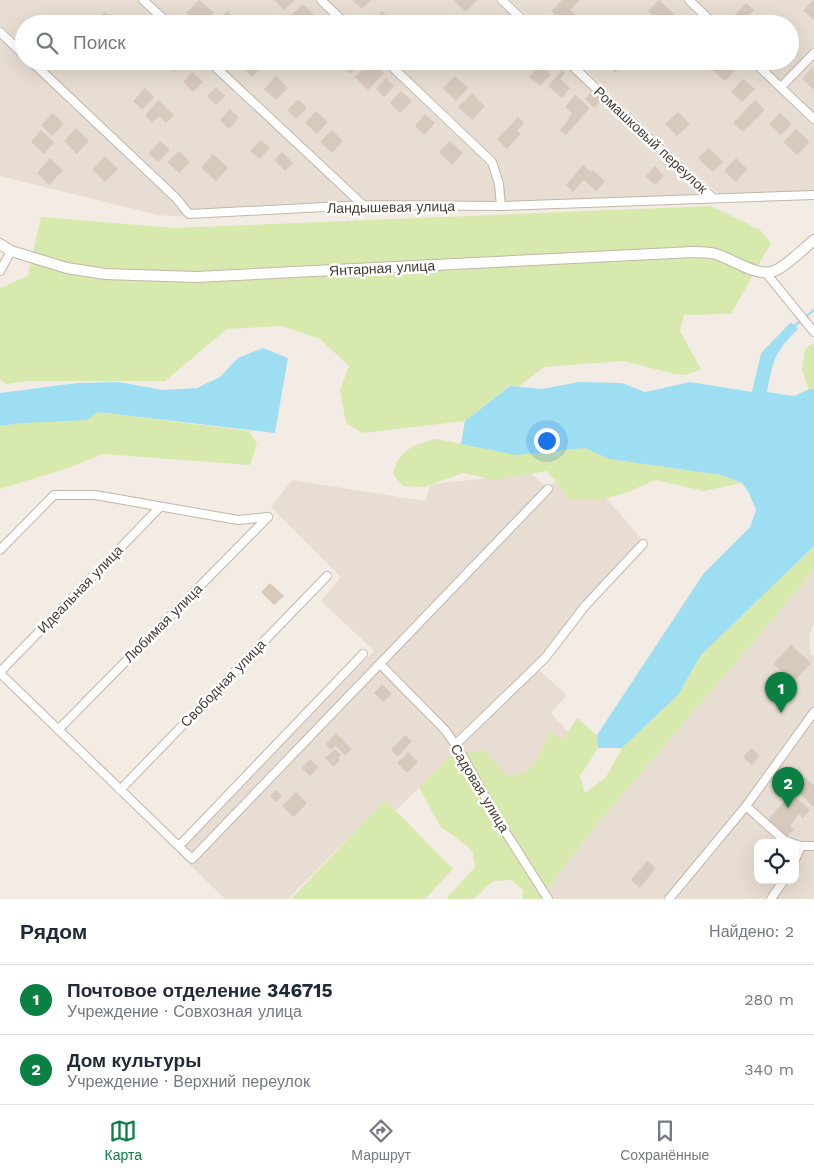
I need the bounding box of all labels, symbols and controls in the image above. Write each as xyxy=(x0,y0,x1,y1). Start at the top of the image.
search box xyxy=(15,15,799,70)
icon: search xyxy=(33,29,61,57)
text: Поиск xyxy=(73,31,126,54)
street label: Ромашковый переулок xyxy=(591,83,712,197)
street label: Ландышевая улица xyxy=(327,198,455,216)
street label: Янтарная улица xyxy=(329,257,436,279)
your location xyxy=(534,428,560,454)
street label: Идеальная улица xyxy=(34,542,126,636)
street label: Любимая улица xyxy=(121,581,205,665)
street label: Свободная улица xyxy=(177,636,269,730)
pin: 1 xyxy=(765,672,797,713)
street label: Садовая улица xyxy=(447,741,513,835)
pin: 2 xyxy=(772,767,804,808)
map controls xyxy=(754,839,799,884)
button: locate xyxy=(754,839,799,884)
text: Рядом xyxy=(20,919,87,944)
text: Найдено: 2 xyxy=(709,922,794,941)
text: Почтовое отделение 346715 xyxy=(67,979,333,1002)
text: 1 xyxy=(33,990,39,1009)
text: 280 m xyxy=(744,990,794,1009)
text: Учреждение · Совхозная улица xyxy=(67,1002,302,1021)
text: Дом культуры xyxy=(67,1049,201,1072)
text: 2 xyxy=(31,1060,41,1079)
text: 340 m xyxy=(744,1060,794,1079)
text: Учреждение · Верхний переулок xyxy=(67,1072,310,1091)
tab: Карта xyxy=(105,1117,142,1163)
tab: Маршрут xyxy=(351,1117,411,1163)
tab: Сохранённые xyxy=(620,1117,709,1163)

